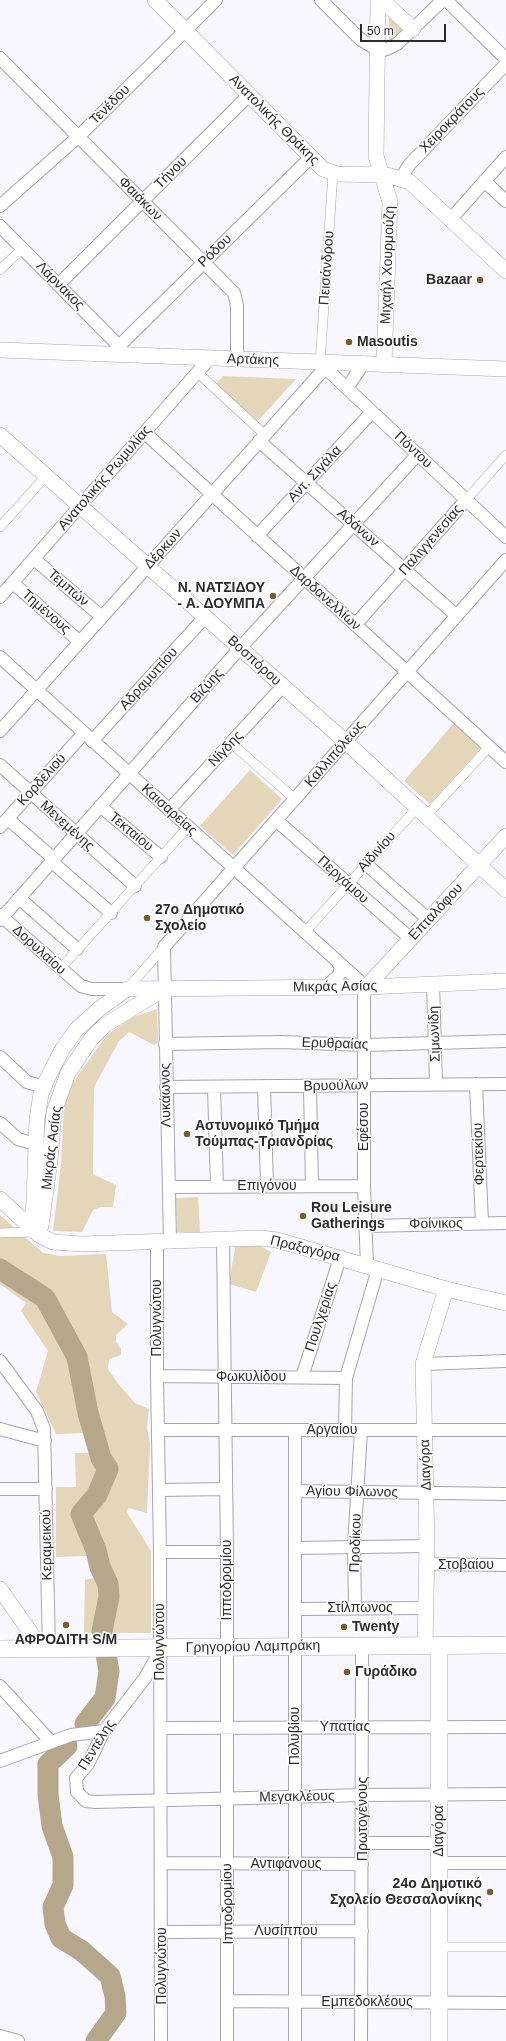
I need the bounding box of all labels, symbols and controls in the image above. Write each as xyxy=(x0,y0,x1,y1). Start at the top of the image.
scale bar xyxy=(362,16,448,42)
text: 50 m xyxy=(367,24,394,38)
street label: Ανατολικής Θράκης xyxy=(225,71,323,169)
street label: Τενέδου xyxy=(86,81,134,129)
street label: Χειροκράτους xyxy=(416,84,488,156)
street label: Τήνου xyxy=(151,153,191,193)
street label: Φαιάκων xyxy=(115,174,165,224)
street label: Μιχαήλ Χουρμούζη xyxy=(378,206,398,324)
street label: Πεισάνδρου xyxy=(316,230,338,306)
street label: Ρόδου xyxy=(195,231,235,271)
street label: Λάρνακος xyxy=(32,258,88,314)
place label: Bazaar xyxy=(426,272,472,288)
marker: Bazaar xyxy=(475,275,485,285)
place label: Masoutis xyxy=(357,334,418,350)
marker: Masoutis xyxy=(344,337,354,347)
street label: Αρτάκης xyxy=(227,351,279,369)
street label: Ανατολικής Ρωμυλίας xyxy=(55,422,155,534)
street label: Πόντου xyxy=(391,428,435,472)
street label: Αντ. Σιγάλα xyxy=(285,442,345,506)
street label: Παλιγγενεσίας xyxy=(396,501,466,579)
street label: Αδάνων xyxy=(334,505,382,551)
street label: Δέρκων xyxy=(141,525,185,573)
street label: Δαρδανελλίων xyxy=(286,562,364,634)
street label: Τεμπών xyxy=(44,566,92,610)
place label: Ν. ΝΑΤΣΙΔΟΥ - Α. ΔΟΥΜΠΑ xyxy=(177,580,265,612)
street label: Τημένους xyxy=(18,586,74,638)
marker: Ν. ΝΑΤΣΙΔΟΥ - Α. ΔΟΥΜΠΑ xyxy=(268,591,278,601)
street label: Βοσπόρου xyxy=(224,632,284,690)
street label: Αδραμυττίου xyxy=(116,644,182,714)
street label: Βιζύης xyxy=(187,665,227,707)
street label: Καλλιπόλεως xyxy=(302,717,368,791)
street label: Νίγδης xyxy=(205,728,247,770)
street label: Κορδελιού xyxy=(14,750,70,810)
street label: Καισαρείας xyxy=(138,781,200,839)
street label: Μενεμένης xyxy=(36,797,98,855)
street label: Τεκταίου xyxy=(106,809,156,855)
street label: Αϊδινίου xyxy=(354,828,400,876)
street label: Περγάμου xyxy=(314,853,372,907)
street label: Επταλόφου xyxy=(405,880,467,944)
place label: 27ο Δημοτικό Σχολείο xyxy=(155,902,244,934)
marker: 27ο Δημοτικό Σχολείο xyxy=(142,913,152,923)
street label: Δορυλαίου xyxy=(9,922,69,978)
street label: Μικράς Ασίας xyxy=(293,978,377,996)
street label: Σιμωνίδη xyxy=(426,1005,444,1063)
street label: Ερυθραίας xyxy=(301,1034,369,1054)
street label: Λυκάωνος xyxy=(157,1063,175,1127)
street label: Βρυούλων xyxy=(303,1077,369,1095)
street label: Εφέσου xyxy=(356,1103,372,1151)
street label: Μικράς Ασίας xyxy=(39,1105,65,1191)
place label: Αστυνομικό Τμήμα Τούμπας-Τριανδρίας xyxy=(195,1118,333,1150)
street label: Φερτεκίου xyxy=(470,1122,488,1186)
marker: Αστυνομικό Τμήμα Τούμπας-Τριανδρίας xyxy=(182,1129,192,1139)
street label: Επιγόνου xyxy=(237,1178,297,1194)
place label: Rou Leisure Gatherings xyxy=(311,1200,392,1232)
marker: Rou Leisure Gatherings xyxy=(298,1211,308,1221)
street label: Φοίνικος xyxy=(409,1215,463,1233)
street label: Πραξαγόρα xyxy=(269,1232,341,1266)
street label: Πολυγνώτου xyxy=(149,1279,165,1357)
street label: Πουλχερίας xyxy=(302,1280,340,1354)
street label: Φωκυλίδου xyxy=(216,1369,286,1385)
street label: Αργαίου xyxy=(307,1422,357,1438)
street label: Διαγόρα xyxy=(417,1439,435,1491)
street label: Αγίου Φίλωνος xyxy=(306,1483,398,1501)
street label: Κεραμεικού xyxy=(38,1509,56,1581)
street label: Προδίκου xyxy=(347,1513,365,1573)
street label: Ιπποδρομίου xyxy=(219,1540,235,1620)
street label: Στοβαίου xyxy=(438,1557,494,1573)
street label: Στίλπωνος xyxy=(327,1600,393,1616)
street label: Πολυγνώτου xyxy=(152,1603,168,1681)
place label: Twenty xyxy=(352,1619,399,1635)
marker: ΑΦΡΟΔΙΤΗ S/M xyxy=(61,1620,71,1630)
marker: Twenty xyxy=(339,1622,349,1632)
place label: ΑΦΡΟΔΙΤΗ S/M xyxy=(15,1632,117,1648)
street label: Γρηγορίου Λαμπράκη xyxy=(186,1637,320,1657)
place label: Γυράδικο xyxy=(355,1664,417,1680)
marker: Γυράδικο xyxy=(342,1667,352,1677)
street label: Πολυβίου xyxy=(287,1707,303,1765)
street label: Πεντέλης xyxy=(75,1717,119,1773)
street label: Υπατίας xyxy=(320,1719,370,1735)
street label: Πρωτογένους xyxy=(355,1777,371,1861)
street label: Μεγακλέους xyxy=(259,1788,335,1806)
street label: Διαγόρα xyxy=(431,1805,447,1857)
street label: Αντιφάνους xyxy=(250,1856,322,1872)
street label: Ιπποδρομίου xyxy=(219,1863,237,1945)
place label: 24ο Δημοτικό Σχολείο Θεσσαλονίκης xyxy=(330,1876,482,1908)
marker: 24ο Δημοτικό Σχολείο Θεσσαλονίκης xyxy=(485,1887,495,1897)
street label: Λυσίππου xyxy=(254,1923,318,1939)
street label: Πολυγνώτου xyxy=(154,1927,170,2005)
street label: Εμπεδοκλέους xyxy=(321,1994,413,2010)

